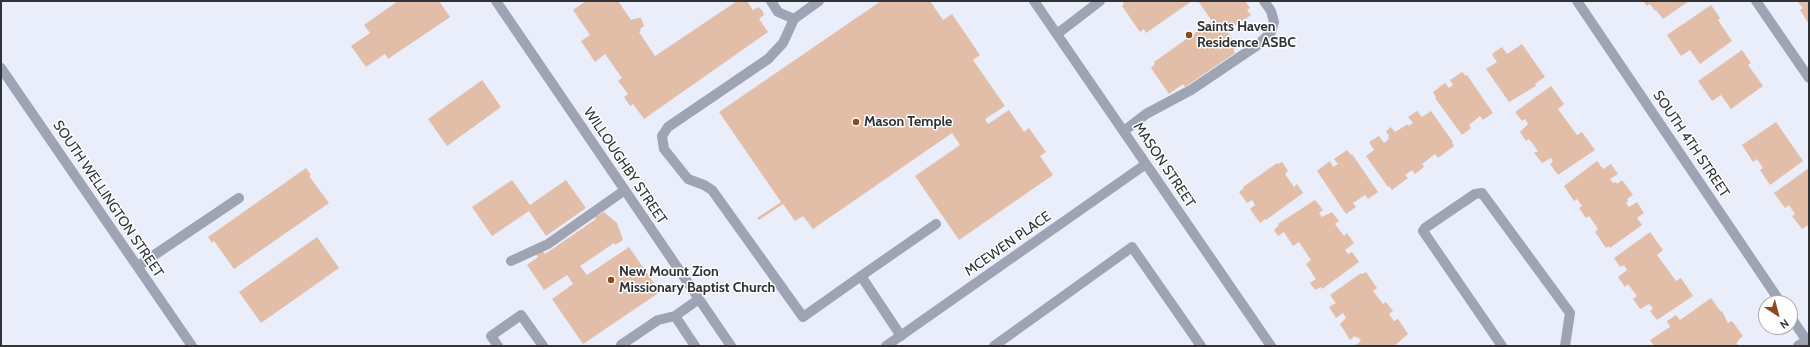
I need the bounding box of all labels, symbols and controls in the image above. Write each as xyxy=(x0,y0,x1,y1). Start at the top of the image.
place label: Saints Haven Residence ASBC xyxy=(1197,19,1296,52)
marker: Saints Haven Residence ASBC xyxy=(1184,30,1194,40)
street label: SOUTH 4TH STREET xyxy=(1649,87,1733,201)
street label: WILLOUGHBY STREET xyxy=(580,105,670,227)
place label: Mason Temple xyxy=(864,114,952,130)
street label: SOUTH WELLINGTON STREET xyxy=(49,117,167,281)
marker: Mason Temple xyxy=(851,117,861,127)
street label: MASON STREET xyxy=(1129,119,1199,211)
street label: MCEWEN PLACE xyxy=(962,208,1054,280)
place label: New Mount Zion Missionary Baptist Church xyxy=(619,264,775,296)
marker: New Mount Zion Missionary Baptist Church xyxy=(606,275,616,285)
north arrow xyxy=(1758,295,1798,335)
text: N xyxy=(1777,316,1792,332)

